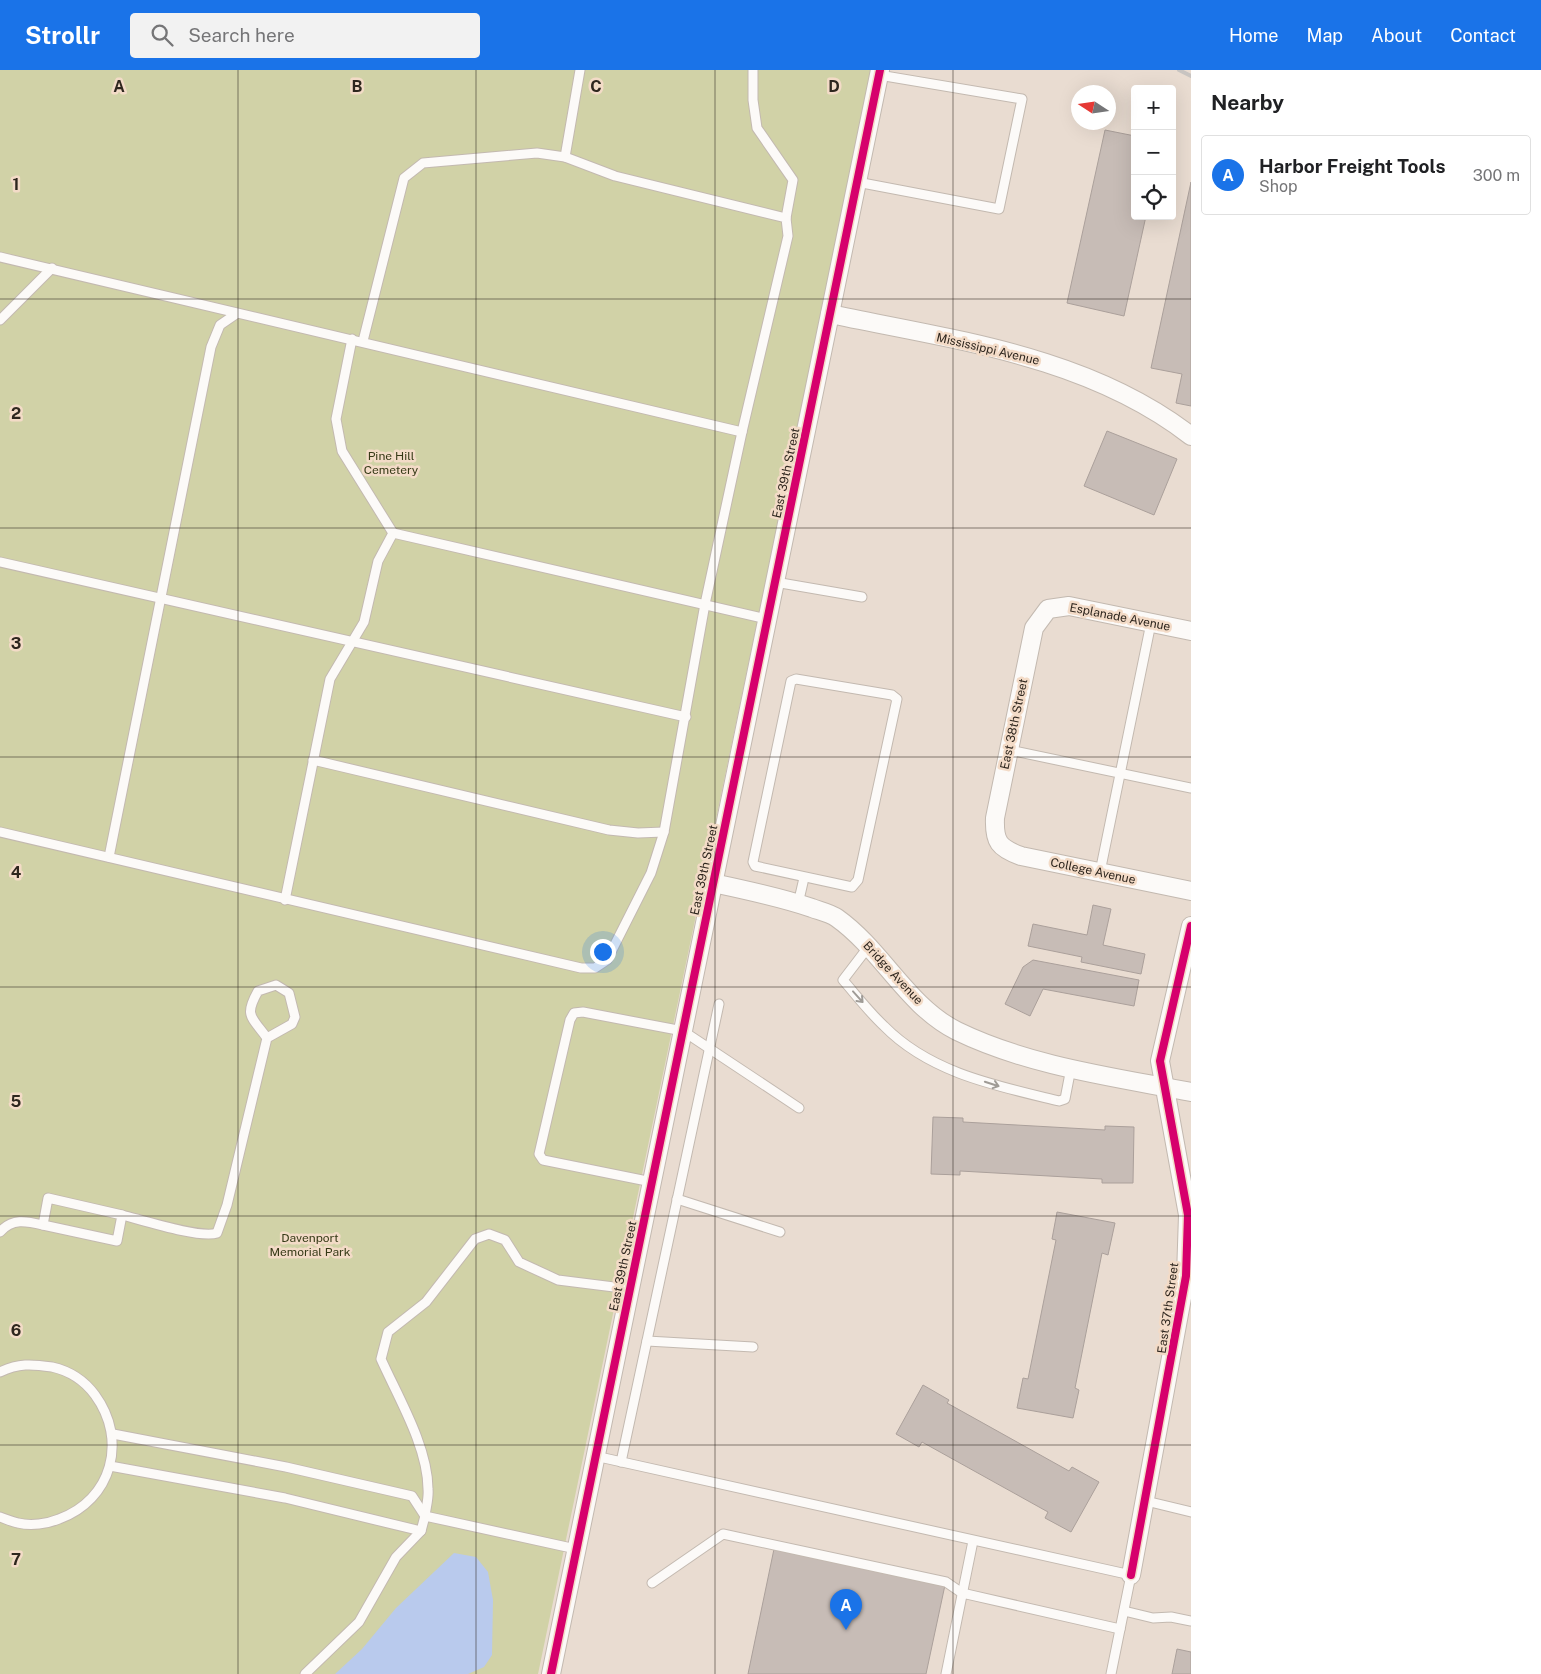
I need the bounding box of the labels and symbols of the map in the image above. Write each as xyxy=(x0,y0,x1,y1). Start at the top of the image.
text: A xyxy=(113,77,125,96)
text: B xyxy=(352,77,363,96)
text: C xyxy=(590,77,602,96)
text: D xyxy=(828,77,840,96)
north arrow xyxy=(1071,85,1116,130)
text: 1 xyxy=(13,175,19,194)
street label: Mississippi Avenue xyxy=(935,330,1041,368)
text: 2 xyxy=(11,404,21,423)
street label: East 39th Street xyxy=(770,426,802,519)
park label: Pine Hill Cemetery xyxy=(364,449,419,477)
street label: Esplanade Avenue xyxy=(1068,600,1172,634)
text: 3 xyxy=(11,634,21,653)
street label: East 38th Street xyxy=(998,677,1031,771)
street label: East 39th Street xyxy=(688,823,720,916)
street label: College Avenue xyxy=(1049,855,1137,887)
text: 4 xyxy=(11,863,22,882)
your location xyxy=(590,939,616,965)
street label: Bridge Avenue xyxy=(860,939,926,1008)
one-way arrow xyxy=(852,991,864,1004)
one-way arrow xyxy=(984,1079,1000,1089)
text: 5 xyxy=(11,1092,22,1111)
street label: East 39th Street xyxy=(607,1219,639,1312)
park label: Davenport Memorial Park xyxy=(270,1231,351,1259)
street label: East 37th Street xyxy=(1155,1261,1181,1354)
text: 6 xyxy=(11,1321,21,1340)
text: 7 xyxy=(11,1550,21,1569)
pin: A xyxy=(830,1589,862,1630)

